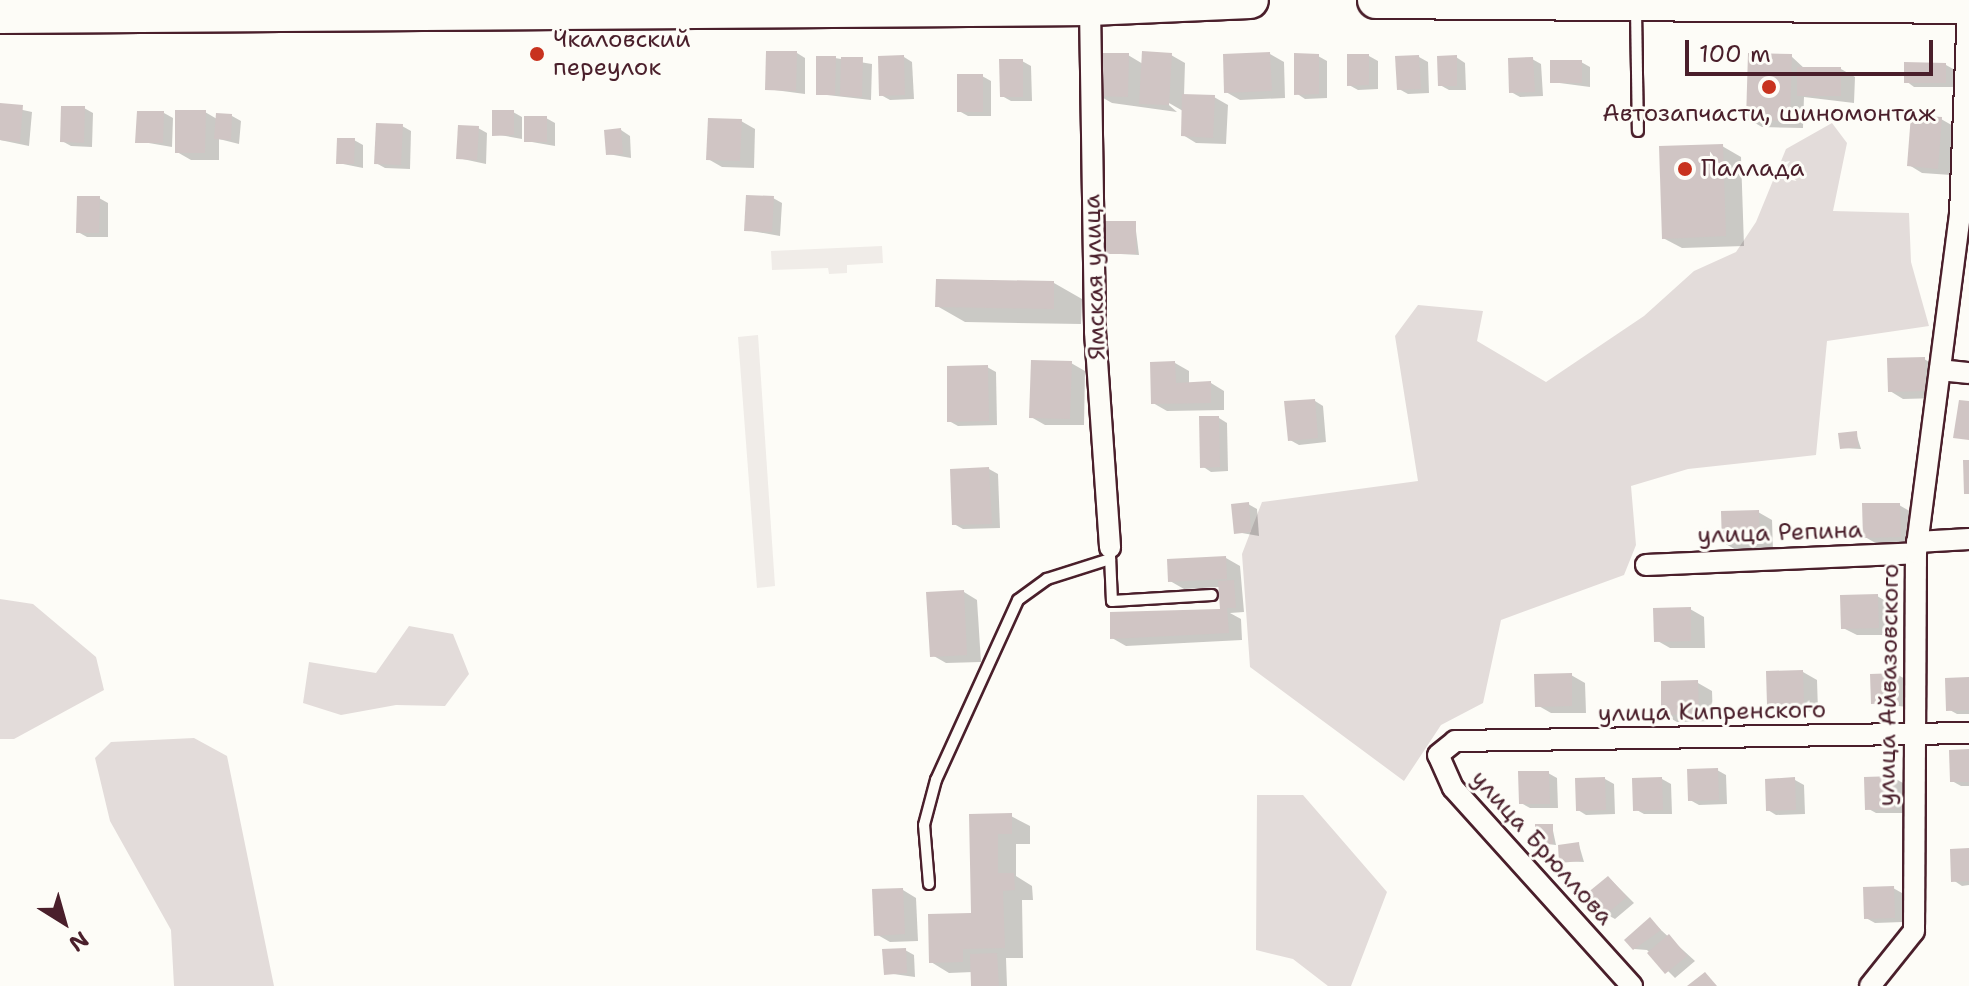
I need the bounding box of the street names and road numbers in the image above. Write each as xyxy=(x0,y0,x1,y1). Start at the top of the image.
street label: Ямская улица xyxy=(1078,194,1112,360)
street label: улица Репина xyxy=(1697,516,1863,550)
street label: улица Айвазовского xyxy=(1872,563,1906,807)
street label: улица Кипренского xyxy=(1598,696,1826,728)
street label: улица Брюллова xyxy=(1465,765,1619,931)

